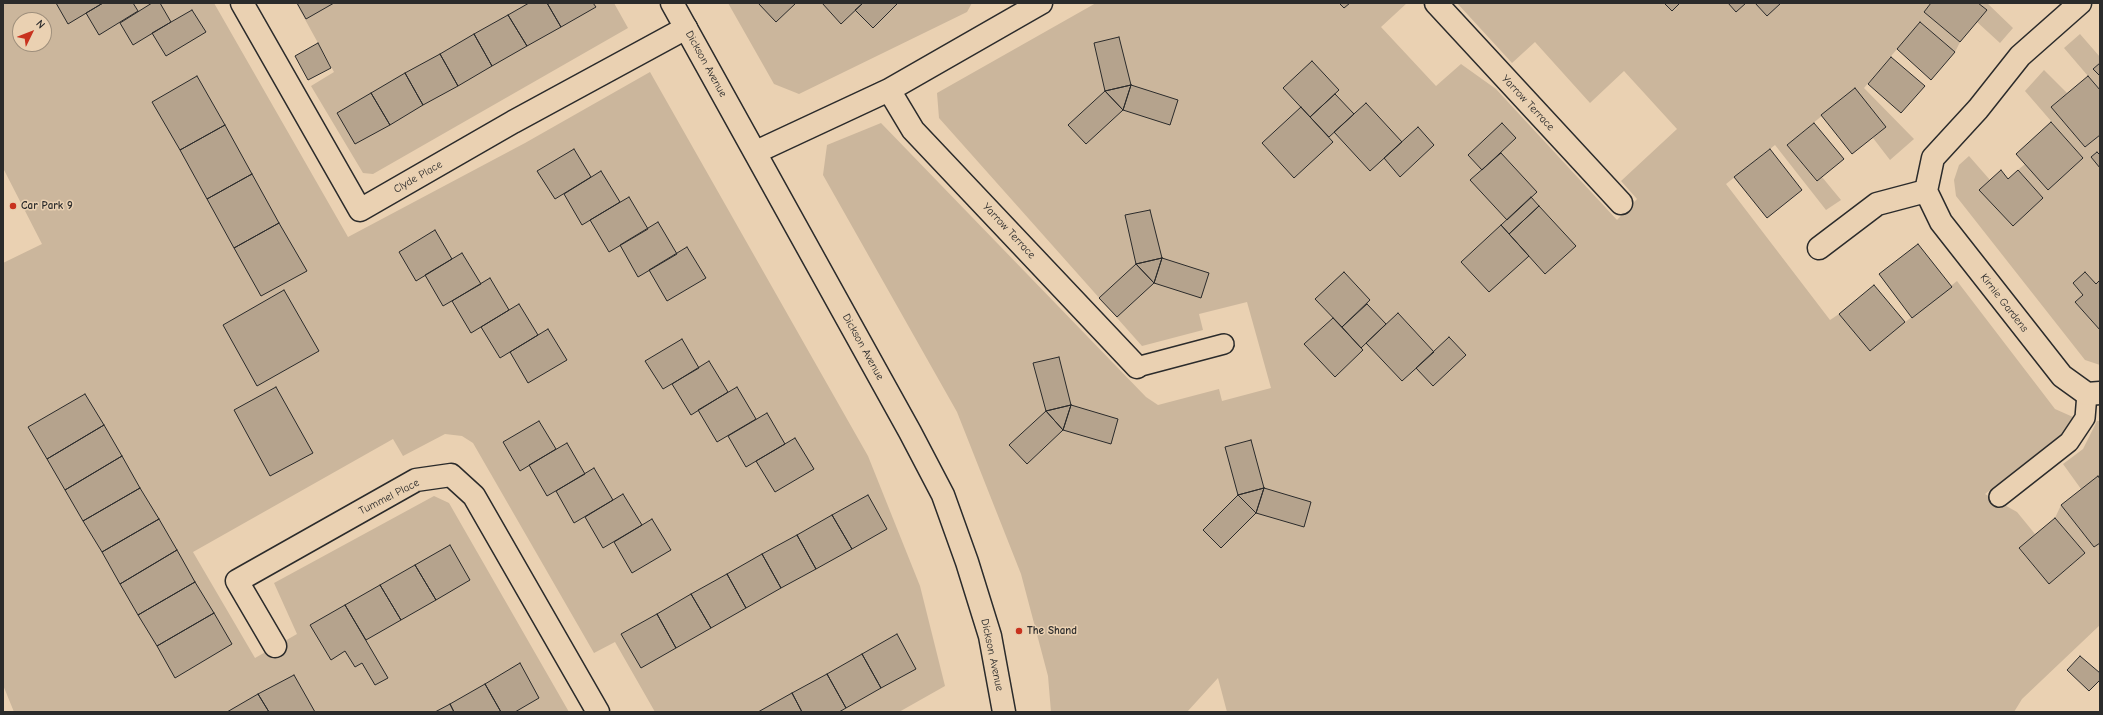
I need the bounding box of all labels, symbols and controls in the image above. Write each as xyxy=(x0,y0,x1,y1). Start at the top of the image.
north arrow xyxy=(12,12,52,52)
text: N xyxy=(33,17,48,31)
street label: Dickson Avenue xyxy=(682,29,730,99)
street label: Yarrow Terrace xyxy=(1499,72,1557,134)
street label: Clyde Place xyxy=(391,158,445,196)
place label: Car Park 9 xyxy=(21,199,73,213)
street label: Yarrow Terrace xyxy=(980,200,1038,262)
marker: Car Park 9 xyxy=(8,201,18,211)
street label: Kirnie Gardens xyxy=(1977,271,2031,335)
street label: Dickson Avenue xyxy=(839,312,887,382)
street label: Tummel Place xyxy=(357,476,421,518)
street label: Dickson Avenue xyxy=(978,618,1006,692)
place label: The Shand xyxy=(1027,624,1077,638)
marker: The Shand xyxy=(1014,626,1024,636)

